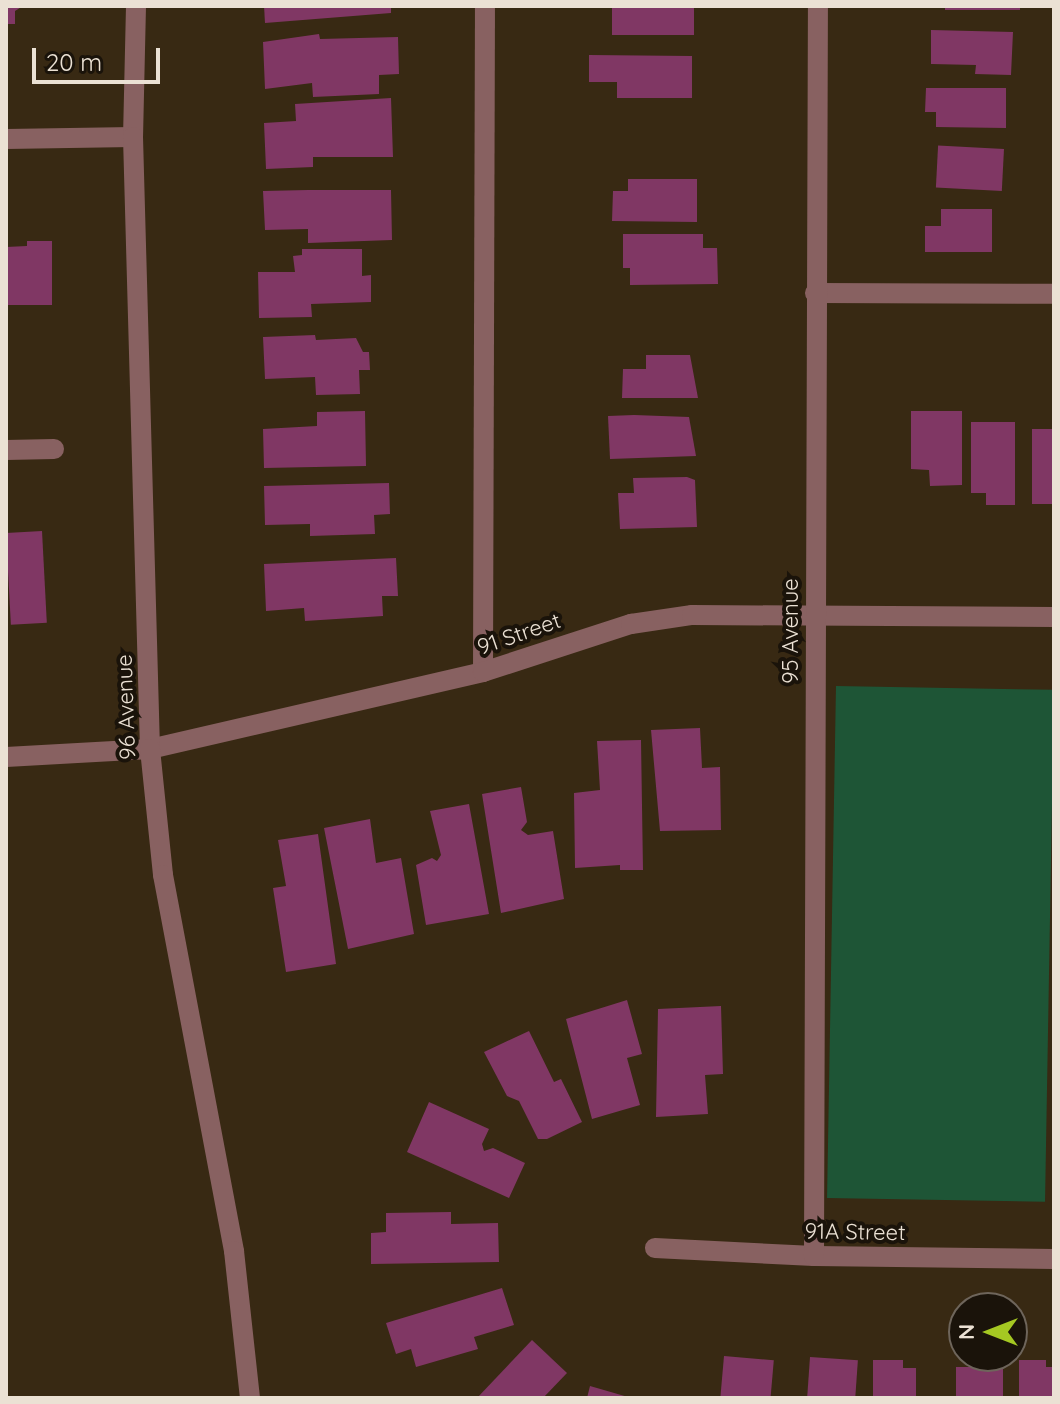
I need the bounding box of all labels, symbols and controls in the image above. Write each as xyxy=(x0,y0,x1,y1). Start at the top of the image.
scale bar xyxy=(36,32,164,82)
text: 20 m xyxy=(46,47,102,77)
street label: 95 Avenue xyxy=(778,578,804,684)
street label: 91 Street xyxy=(474,607,564,661)
street label: 96 Avenue xyxy=(111,654,141,760)
street label: 91A Street xyxy=(804,1218,906,1246)
north arrow xyxy=(948,1292,1028,1372)
text: N xyxy=(952,1324,980,1340)

